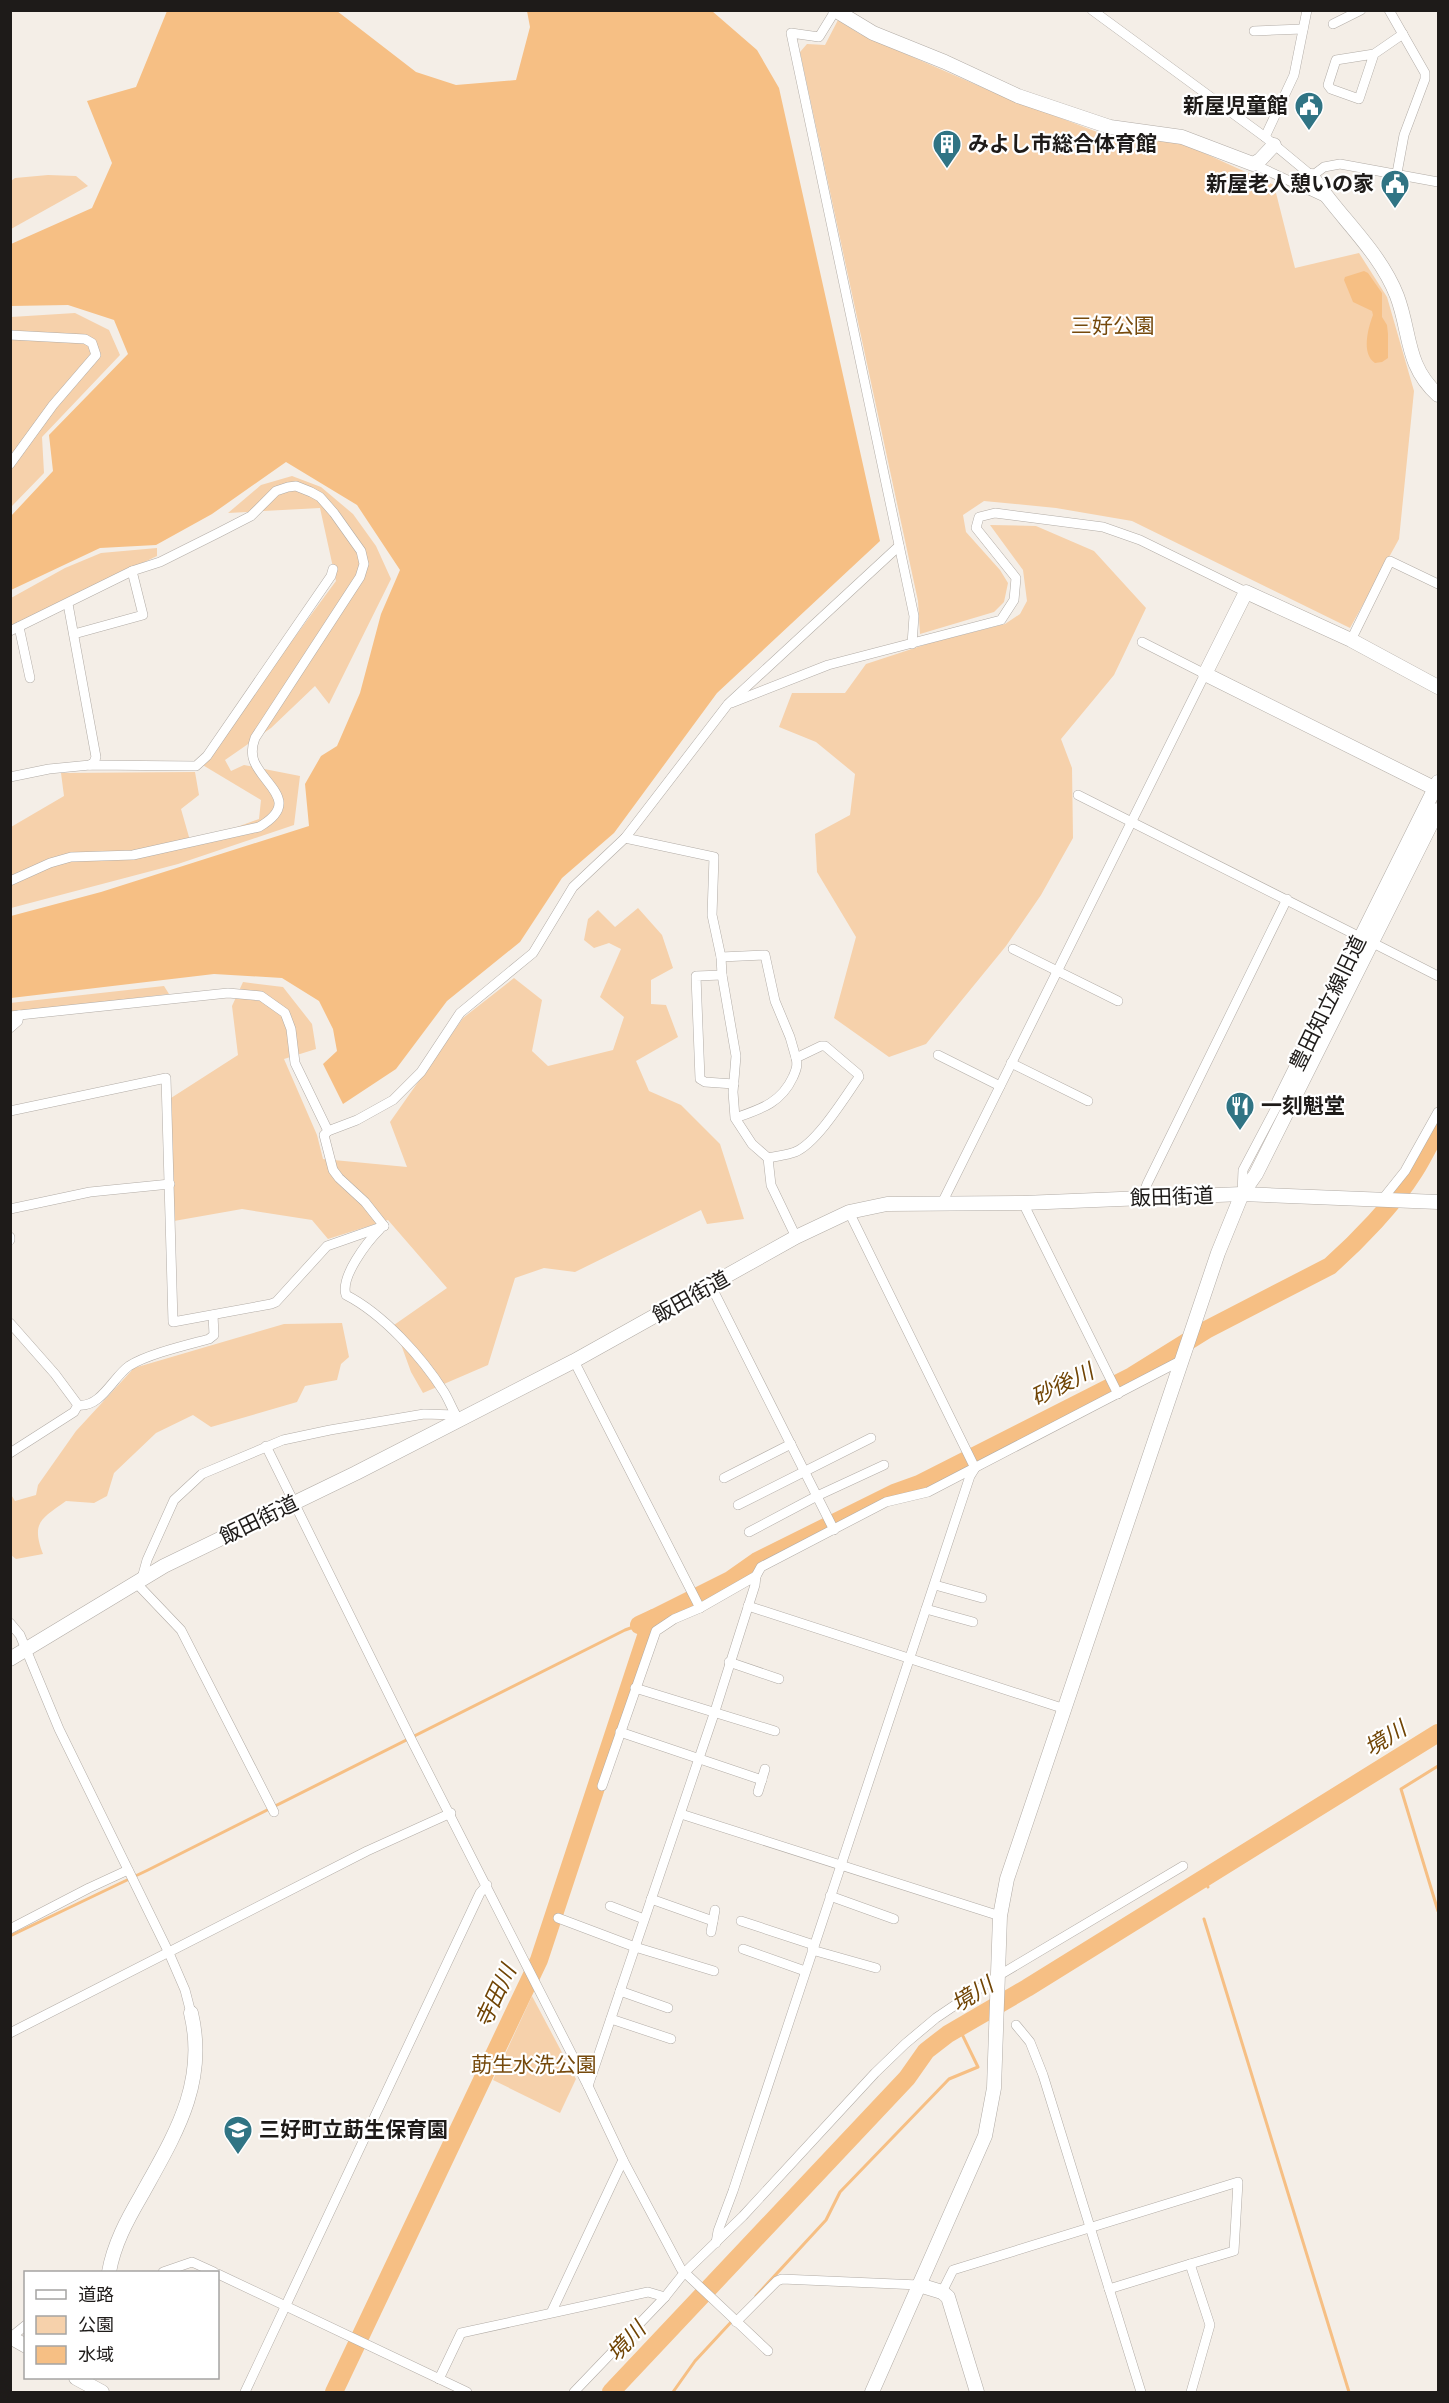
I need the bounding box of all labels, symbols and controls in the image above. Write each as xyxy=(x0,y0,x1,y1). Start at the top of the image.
public building icon: 新屋児童館 xyxy=(1293,90,1325,132)
place label: 新屋児童館 xyxy=(1183,94,1288,117)
building icon: みよし市総合体育館 xyxy=(931,128,963,170)
place label: みよし市総合体育館 xyxy=(968,132,1157,155)
public building icon: 新屋老人憩いの家 xyxy=(1379,168,1411,210)
place label: 新屋老人憩いの家 xyxy=(1206,172,1374,195)
park label: 三好公園 xyxy=(1071,314,1155,337)
street label: 豊田知立線旧道 xyxy=(1285,932,1370,1074)
restaurant icon: 一刻魁堂 xyxy=(1224,1090,1256,1132)
place label: 一刻魁堂 xyxy=(1261,1094,1345,1117)
street label: 飯田街道 xyxy=(1130,1184,1214,1209)
street label: 飯田街道 xyxy=(648,1266,733,1327)
water label: 砂後川 xyxy=(1027,1358,1099,1410)
street label: 飯田街道 xyxy=(216,1491,302,1548)
water label: 境川 xyxy=(1360,1715,1412,1761)
water label: 寺田川 xyxy=(470,1959,522,2031)
water label: 境川 xyxy=(947,1971,999,2017)
park label: 莇生水洗公園 xyxy=(471,2053,597,2076)
school or university icon: 三好町立莇生保育園 xyxy=(222,2114,254,2156)
place label: 三好町立莇生保育園 xyxy=(259,2118,448,2141)
legend xyxy=(24,2271,219,2379)
text: 道路 xyxy=(78,2285,114,2305)
text: 公園 xyxy=(78,2315,114,2335)
water label: 境川 xyxy=(602,2315,652,2366)
text: 水域 xyxy=(78,2345,114,2365)

